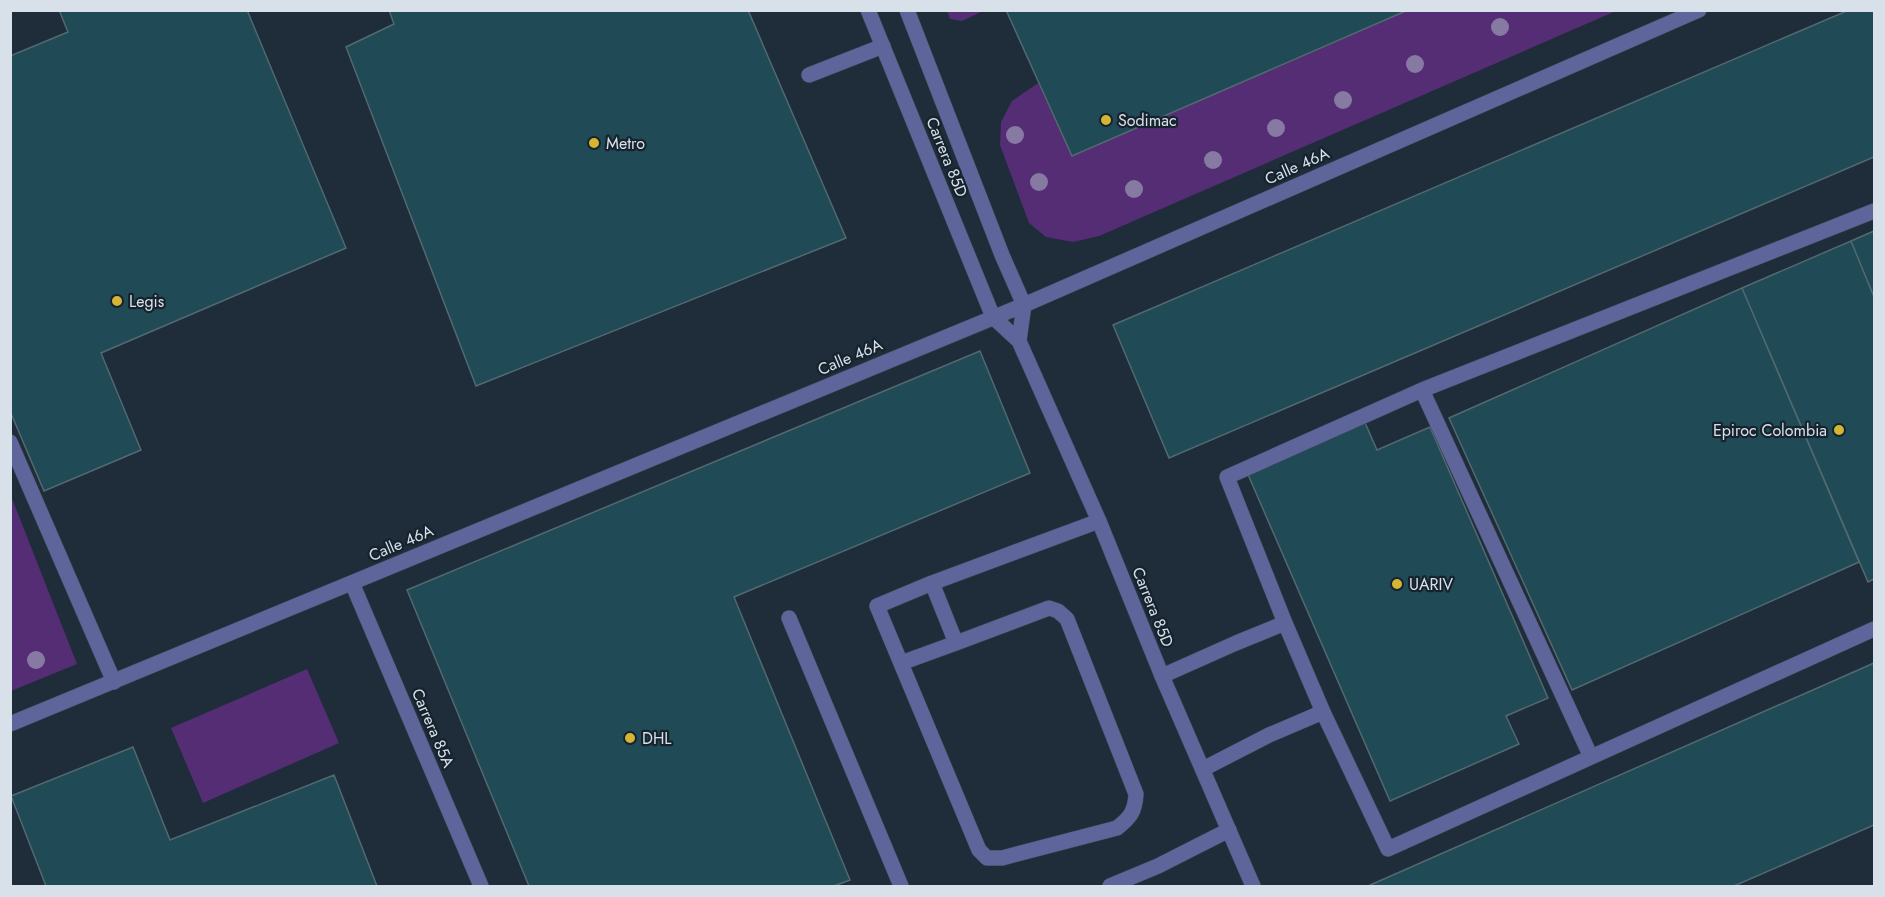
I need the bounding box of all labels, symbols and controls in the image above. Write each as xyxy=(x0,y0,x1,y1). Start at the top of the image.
place label: Sodimac xyxy=(1118,109,1177,132)
marker: Sodimac xyxy=(1099,113,1113,127)
street label: Carrera 85D xyxy=(921,114,973,200)
place label: Metro xyxy=(606,132,645,155)
marker: Metro xyxy=(587,136,601,150)
street label: Calle 46A xyxy=(1261,141,1333,190)
place label: Legis xyxy=(129,290,164,313)
marker: Legis xyxy=(110,294,124,308)
street label: Calle 46A xyxy=(814,333,886,381)
place label: Epiroc Colombia xyxy=(1713,419,1827,442)
marker: Epiroc Colombia xyxy=(1832,423,1846,437)
street label: Calle 46A xyxy=(365,519,437,567)
street label: Carrera 85D xyxy=(1127,564,1179,650)
place label: UARIV xyxy=(1409,573,1453,596)
marker: UARIV xyxy=(1390,577,1404,591)
street label: Carrera 85A xyxy=(406,685,460,772)
place label: DHL xyxy=(642,727,672,750)
marker: DHL xyxy=(623,731,637,745)

